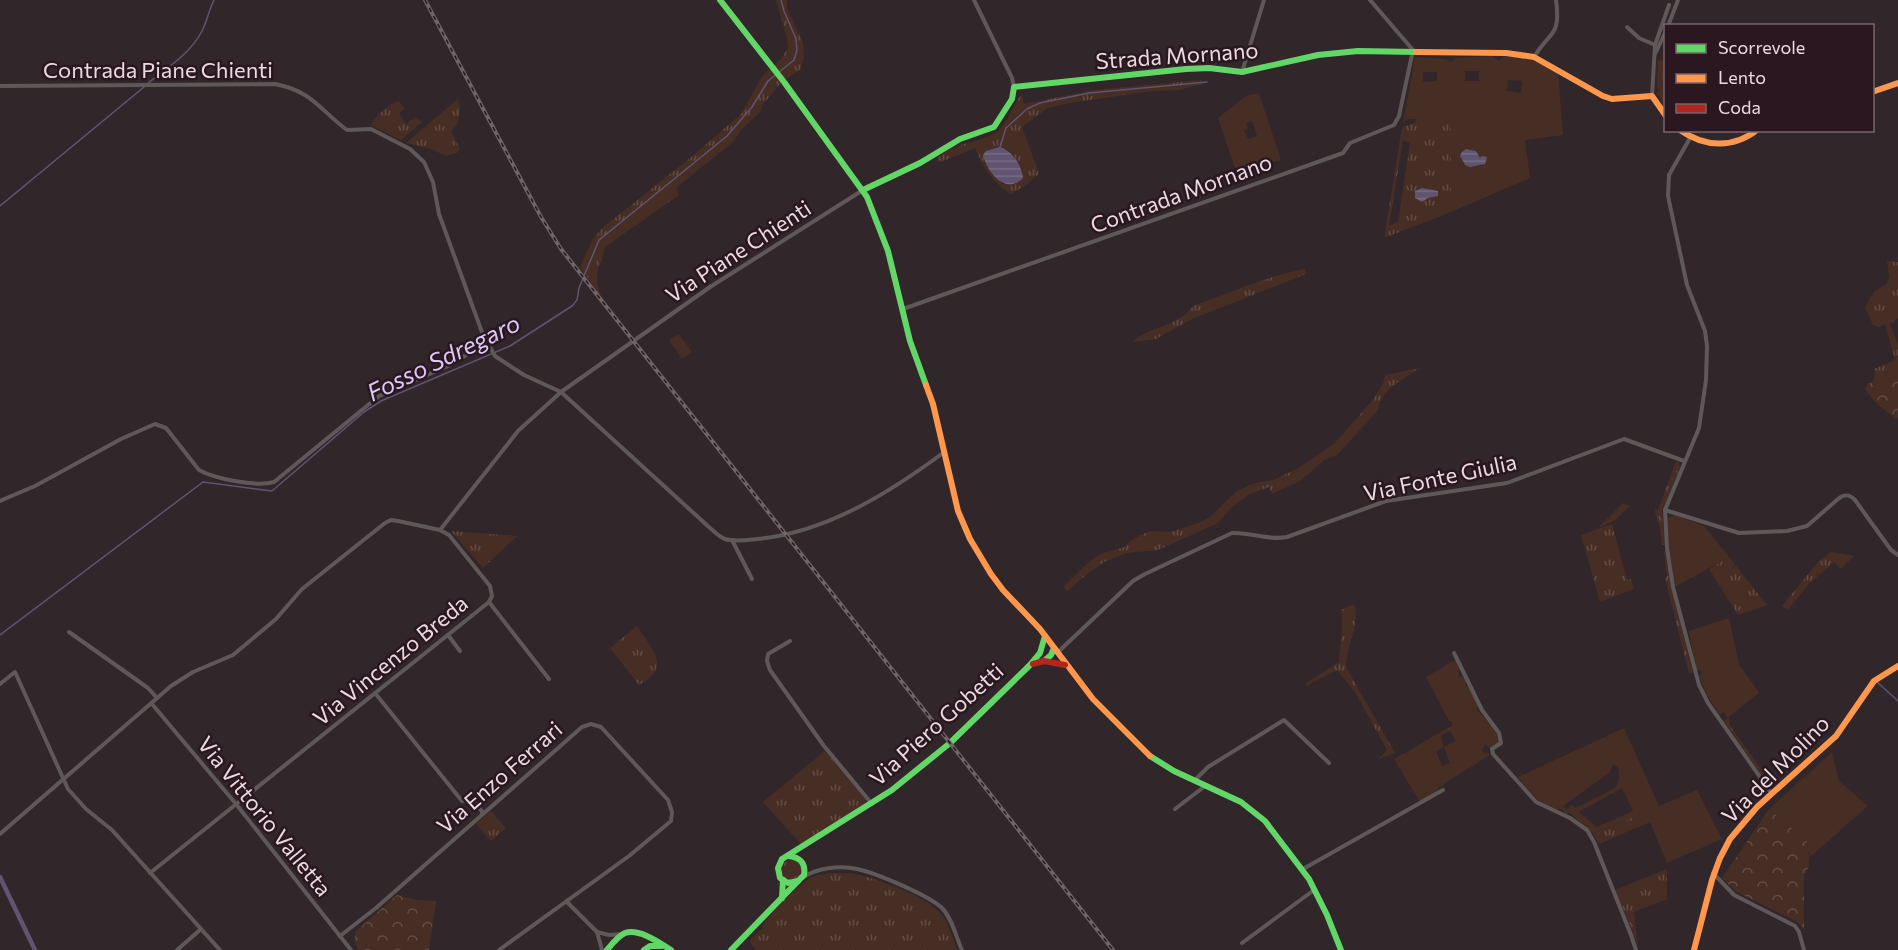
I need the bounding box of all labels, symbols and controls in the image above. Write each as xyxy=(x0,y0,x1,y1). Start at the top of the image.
legend xyxy=(1664,24,1874,132)
street label: Strada Mornano xyxy=(1095,36,1259,74)
text: Scorrevole xyxy=(1718,36,1805,58)
street label: Contrada Piane Chienti xyxy=(43,56,273,83)
text: Lento xyxy=(1718,66,1766,88)
text: Coda xyxy=(1718,96,1761,118)
street label: Contrada Mornano xyxy=(1087,148,1275,238)
street label: Via Piane Chienti xyxy=(660,194,816,308)
water label: Fosso Sdregaro xyxy=(362,307,524,407)
street label: Via Fonte Giulia xyxy=(1361,448,1519,506)
street label: Via Vincenzo Breda xyxy=(307,589,473,731)
street label: Via Piero Gobetti xyxy=(864,657,1008,791)
street label: Via del Molino xyxy=(1715,709,1835,829)
street label: Via Enzo Ferrari xyxy=(431,715,567,839)
street label: Via Vittorio Valletta xyxy=(192,731,338,901)

